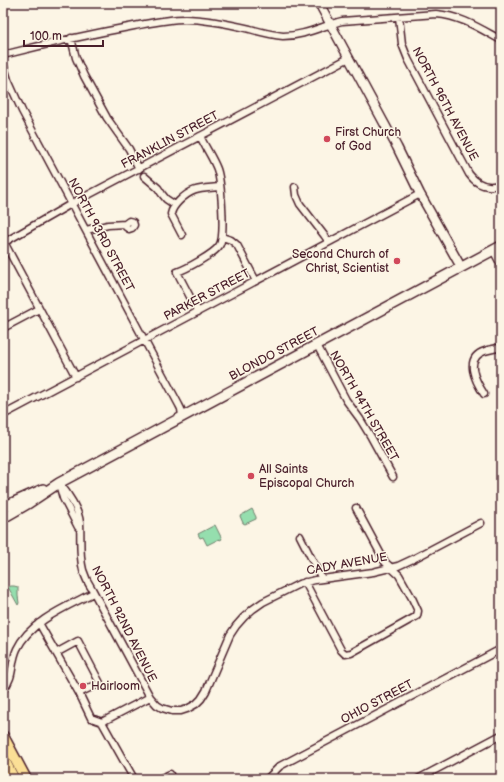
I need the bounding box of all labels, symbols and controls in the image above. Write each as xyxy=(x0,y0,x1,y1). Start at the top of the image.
scale bar xyxy=(24,22,103,48)
text: 100 m xyxy=(30,29,62,44)
street label: NORTH 96TH AVENUE xyxy=(409,45,481,164)
street label: FRANKLIN STREET xyxy=(119,108,222,172)
place label: First Church of God xyxy=(335,125,401,154)
marker: First Church of God xyxy=(322,134,332,144)
street label: NORTH 93RD STREET xyxy=(65,176,138,295)
place label: Second Church of Christ, Scientist xyxy=(292,247,389,276)
marker: Second Church of Christ, Scientist xyxy=(392,256,402,266)
street label: PARKER STREET xyxy=(161,266,253,324)
street label: BLONDO STREET xyxy=(227,324,322,384)
street label: NORTH 94TH STREET xyxy=(326,348,402,465)
place label: All Saints Episcopal Church xyxy=(259,462,355,491)
marker: All Saints Episcopal Church xyxy=(246,471,256,481)
street label: CADY AVENUE xyxy=(305,550,389,578)
street label: NORTH 92ND AVENUE xyxy=(88,563,160,685)
street label: OHIO STREET xyxy=(338,676,416,727)
place label: Hairloom xyxy=(91,679,140,694)
marker: Hairloom xyxy=(78,681,88,691)

